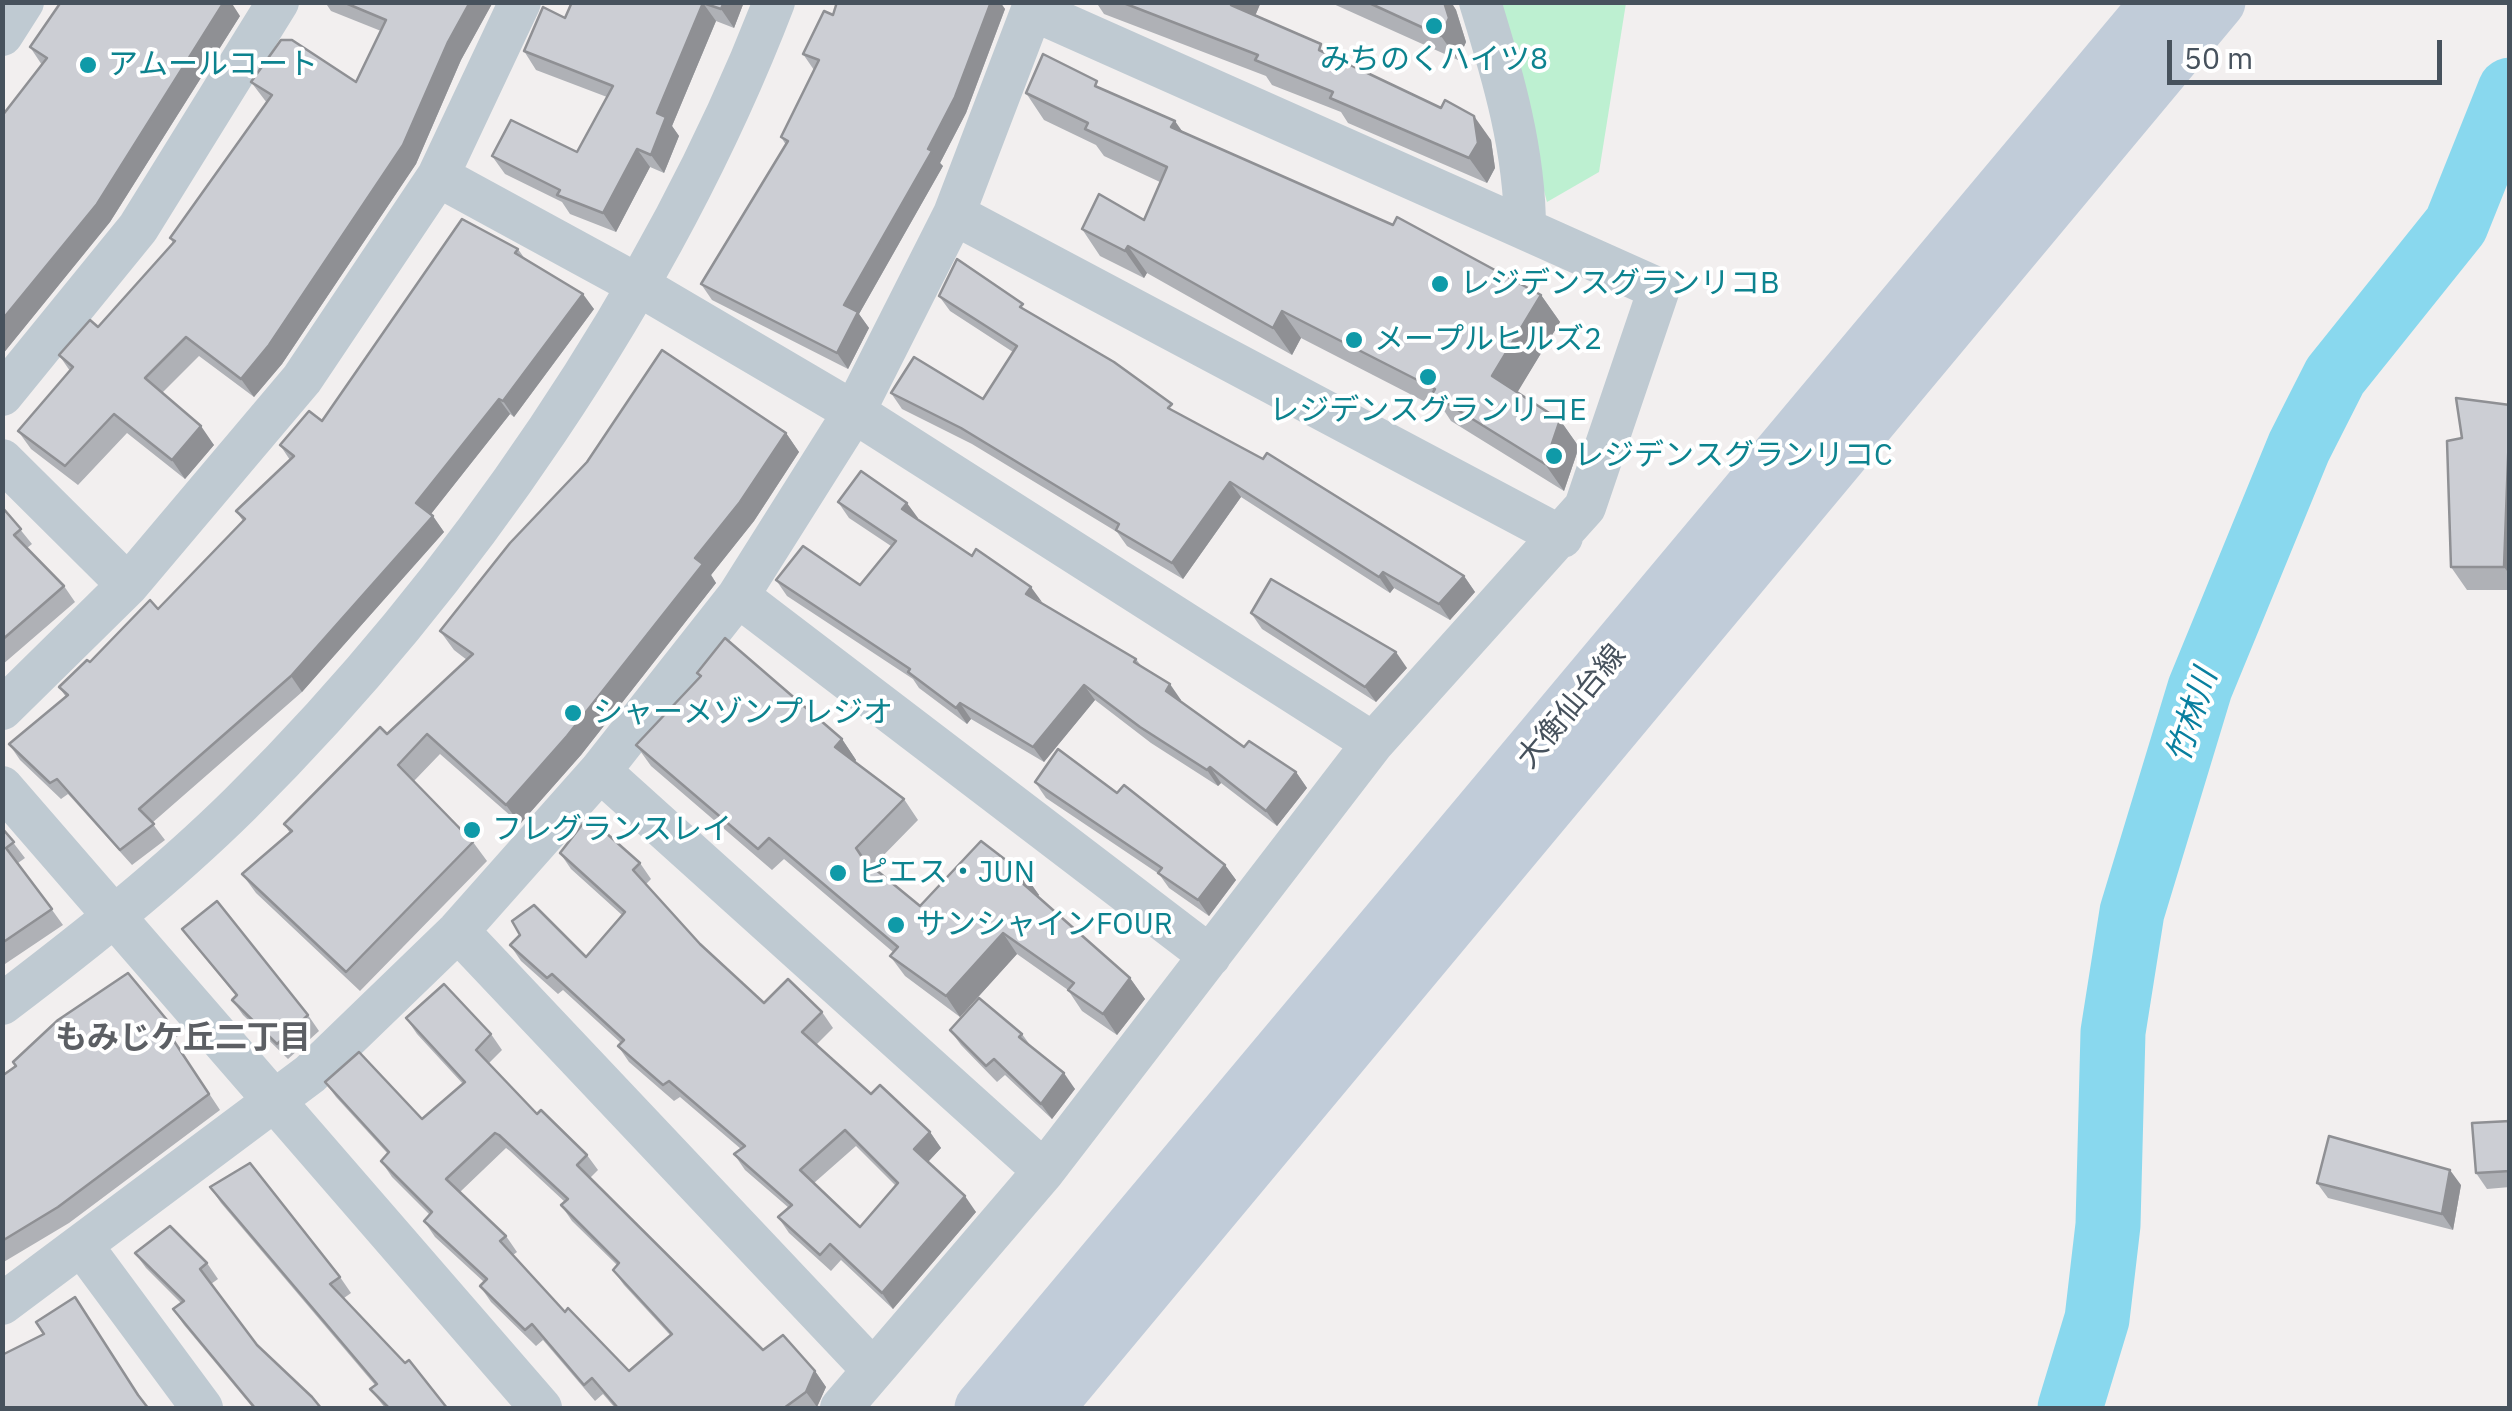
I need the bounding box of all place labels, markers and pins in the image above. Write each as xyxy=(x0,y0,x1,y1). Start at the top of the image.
marker: みちのくハイツ8 xyxy=(1423,15,1445,37)
place label: みちのくハイツ8 xyxy=(1320,42,1548,78)
place label: アムールコート xyxy=(108,47,318,83)
marker: アムールコート xyxy=(77,54,99,76)
place label: レジデンスグランリコB xyxy=(1460,266,1780,302)
marker: レジデンスグランリコB xyxy=(1429,273,1451,295)
place label: メープルヒルズ2 xyxy=(1374,322,1602,358)
marker: メープルヒルズ2 xyxy=(1343,329,1365,351)
marker: レジデンスグランリコE xyxy=(1417,366,1439,388)
place label: レジデンスグランリコE xyxy=(1269,393,1587,429)
place label: レジデンスグランリコC xyxy=(1574,438,1893,474)
marker: レジデンスグランリコC xyxy=(1543,445,1565,467)
place label: シャーメゾンプレジオ xyxy=(593,695,893,731)
marker: シャーメゾンプレジオ xyxy=(562,702,584,724)
place label: フレグランスレイ xyxy=(492,812,732,848)
marker: フレグランスレイ xyxy=(461,819,483,841)
place label: ピエス・JUN xyxy=(858,855,1035,891)
marker: ピエス・JUN xyxy=(827,862,849,884)
place label: サンシャインFOUR xyxy=(916,907,1173,943)
marker: サンシャインFOUR xyxy=(885,914,907,936)

